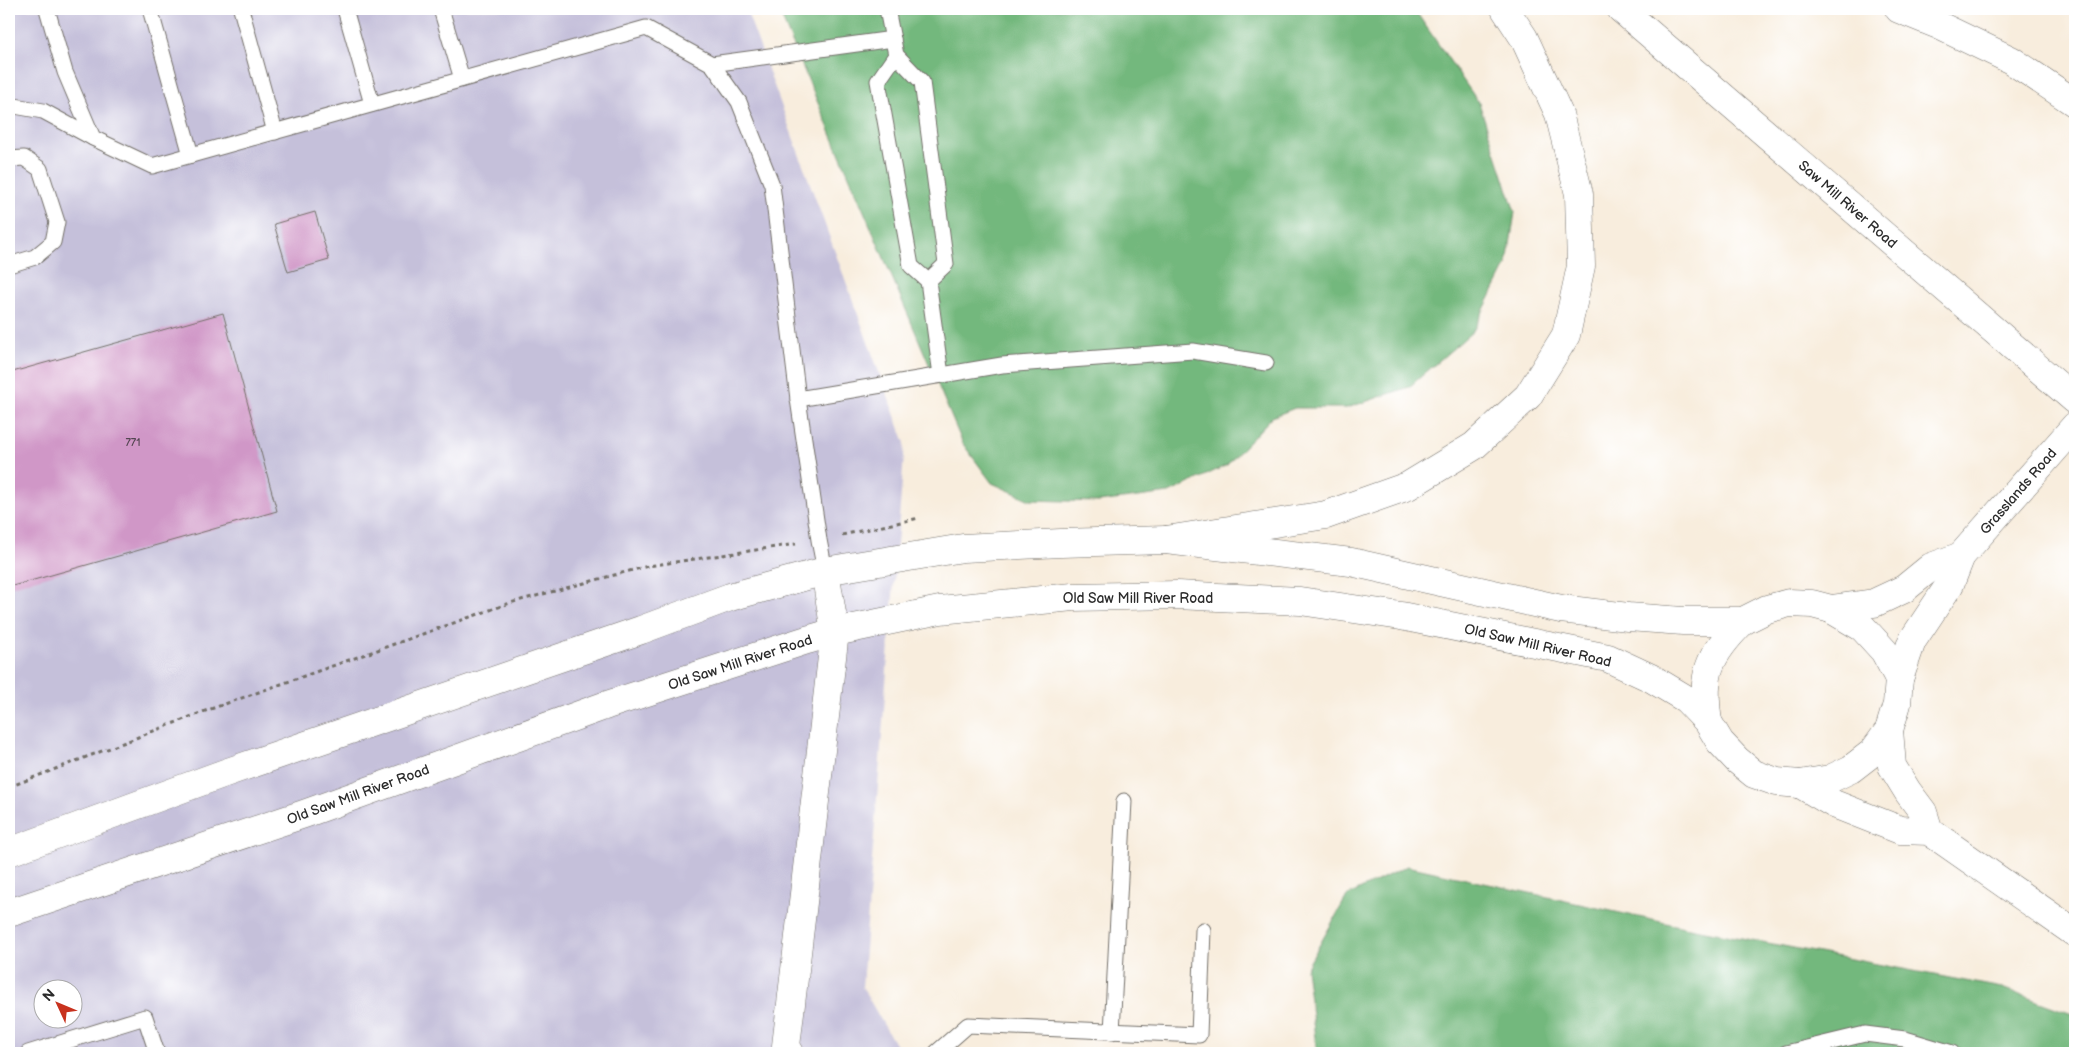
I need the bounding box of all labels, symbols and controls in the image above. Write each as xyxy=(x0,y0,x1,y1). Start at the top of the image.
street label: Saw Mill River Road xyxy=(1795,157,1901,252)
house number: 771 xyxy=(125,436,141,449)
street label: Grasslands Road xyxy=(1976,445,2060,538)
street label: Old Saw Mill River Road xyxy=(1063,590,1213,607)
street label: Old Saw Mill River Road xyxy=(1463,620,1613,671)
street label: Old Saw Mill River Road xyxy=(666,631,814,694)
street label: Old Saw Mill River Road xyxy=(285,761,432,828)
north arrow xyxy=(32,980,82,1030)
text: N xyxy=(39,986,59,1005)

